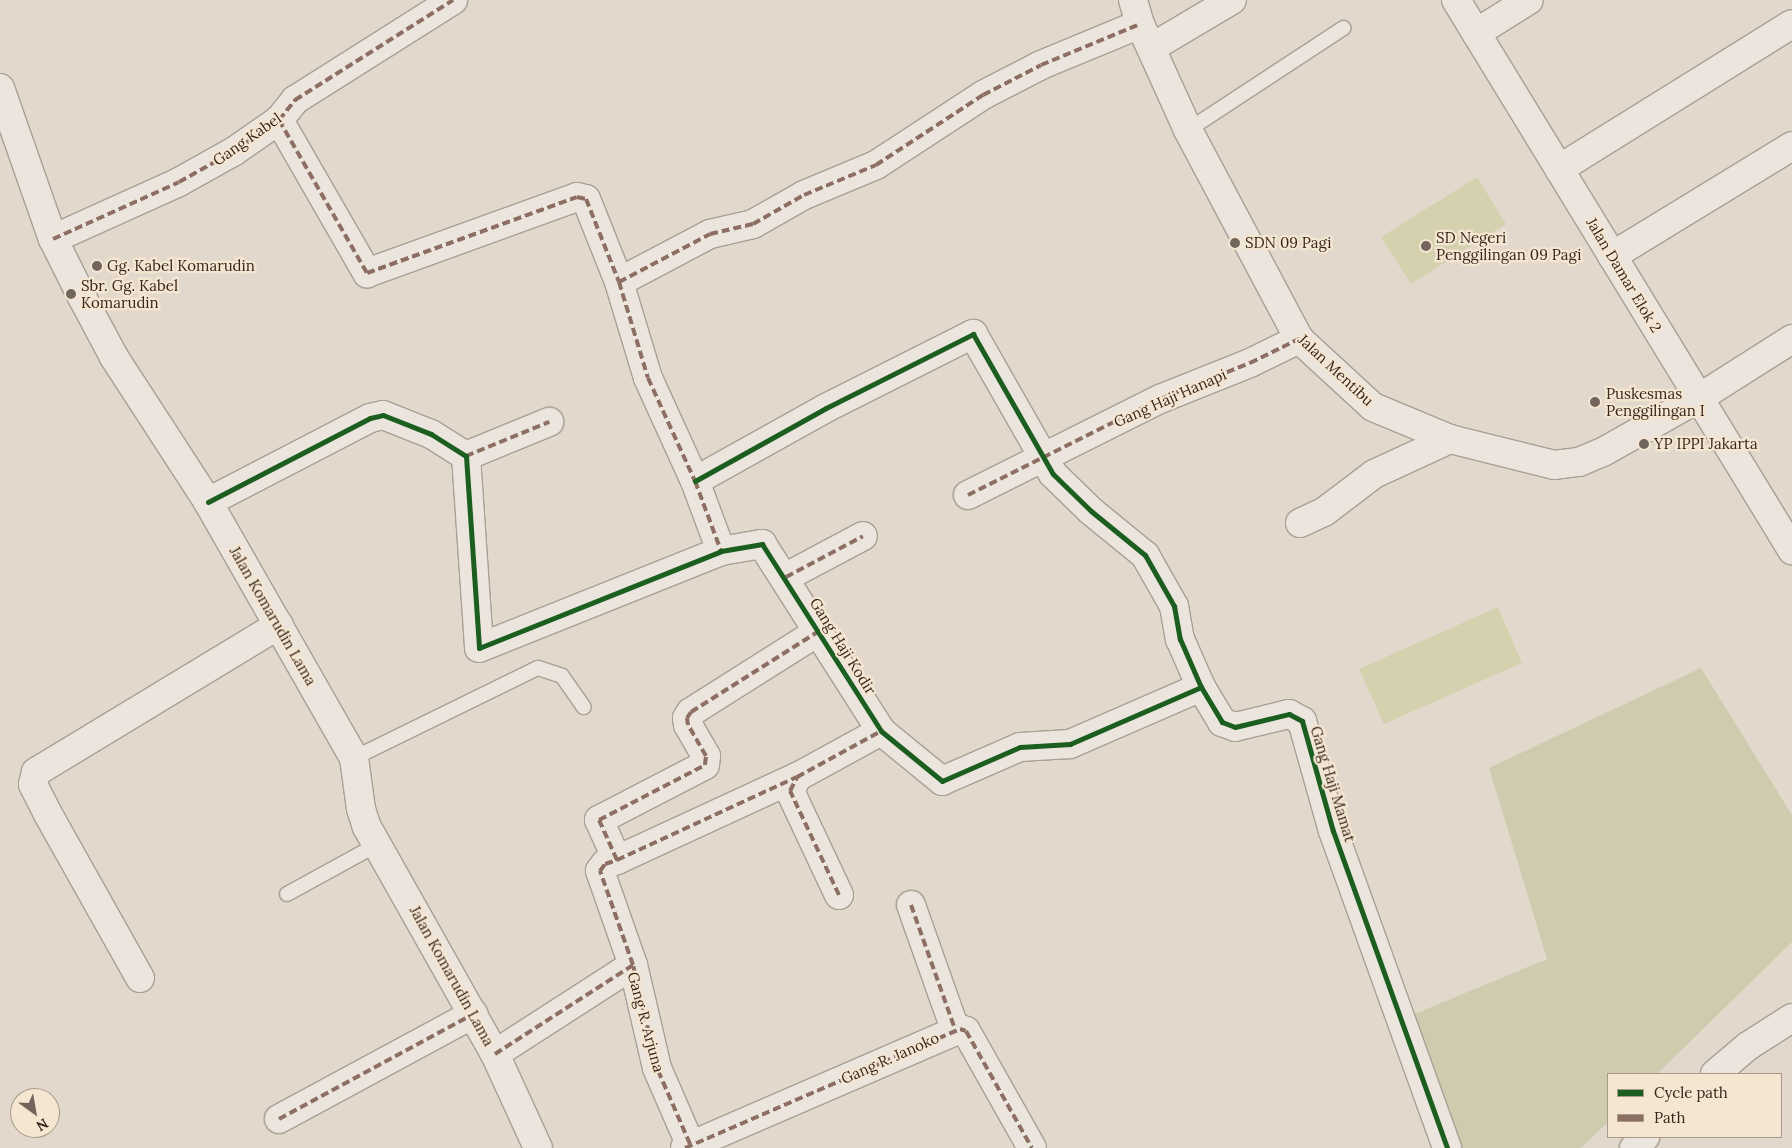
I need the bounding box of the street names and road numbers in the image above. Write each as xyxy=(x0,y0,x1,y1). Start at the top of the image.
street label: Gang Kabel xyxy=(209,109,285,169)
street label: Jalan Damar Elok 2 xyxy=(1583,214,1665,336)
street label: Jalan Mentibu xyxy=(1295,331,1377,409)
street label: Gang Haji Hanapi xyxy=(1111,365,1229,431)
street label: Jalan Komarudin Lama xyxy=(226,543,320,689)
street label: Gang Haji Kodir xyxy=(806,594,880,698)
street label: Gang Haji Mamat xyxy=(1307,724,1359,844)
street label: Jalan Komarudin Lama xyxy=(406,903,498,1049)
street label: Gang R. Arjuna xyxy=(624,970,668,1074)
street label: Gang R. Janoko xyxy=(838,1028,942,1088)

